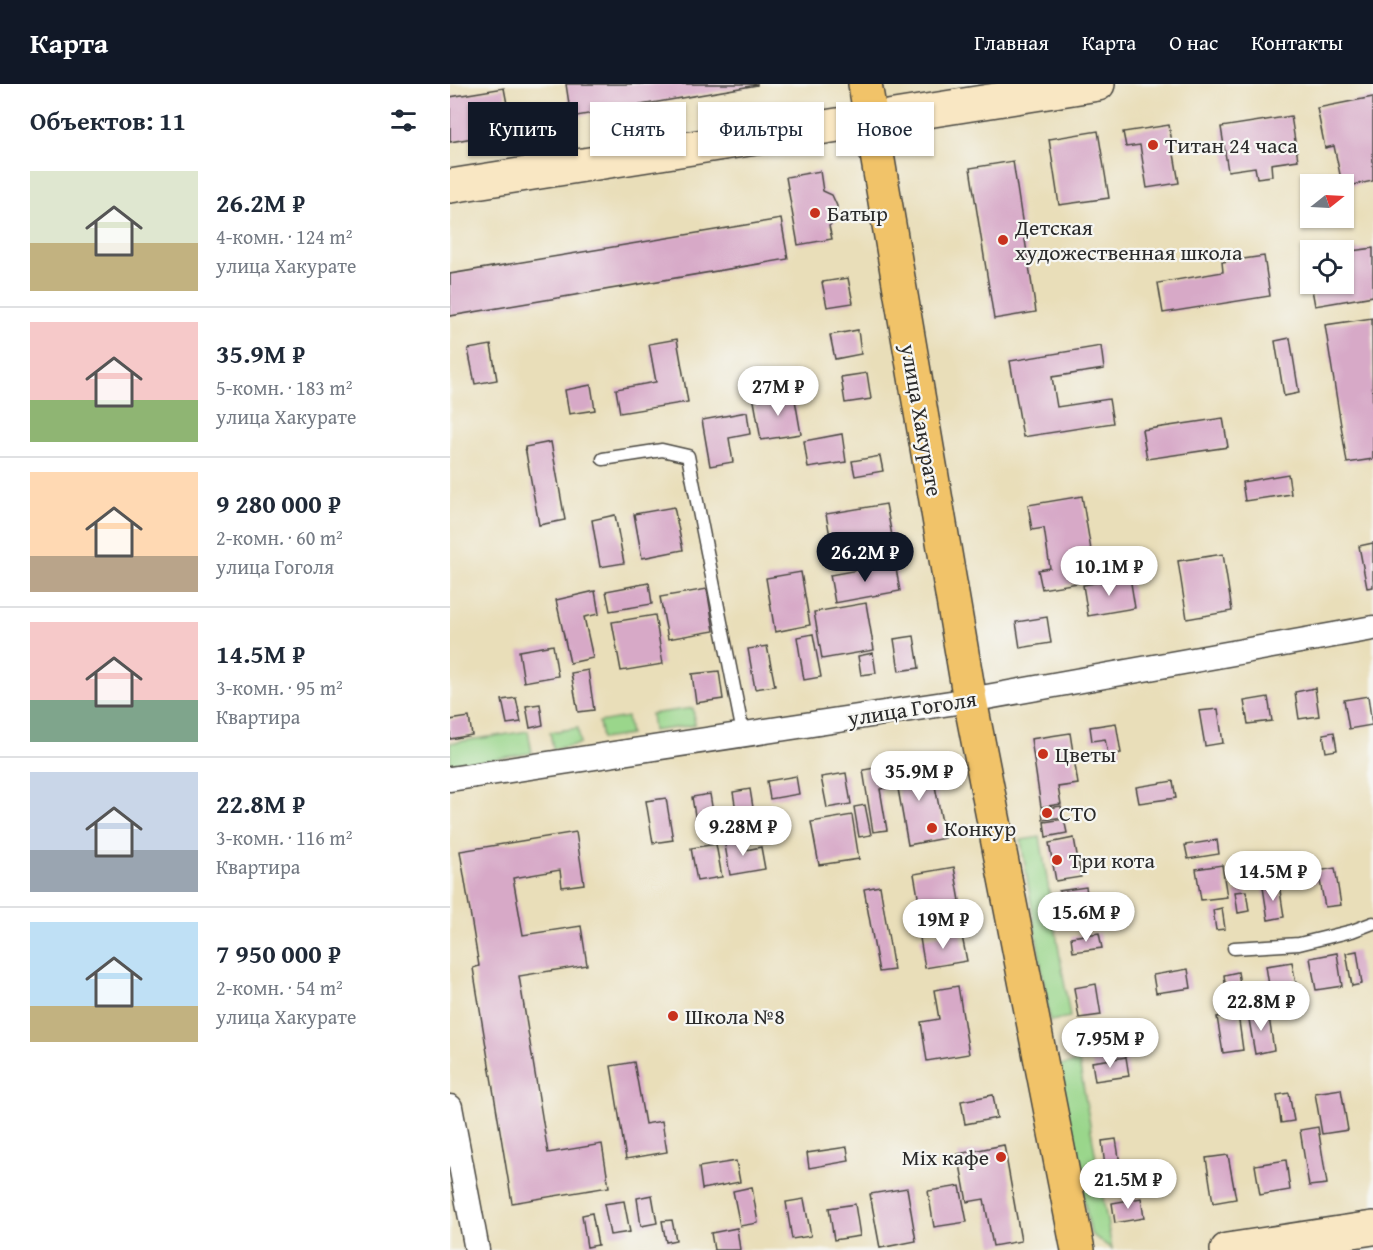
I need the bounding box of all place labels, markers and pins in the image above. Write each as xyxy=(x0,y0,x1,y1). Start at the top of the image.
place label: Титан 24 часа xyxy=(1165,129,1298,161)
marker: Титан 24 часа xyxy=(1146,138,1160,152)
place label: Батыр xyxy=(827,197,888,229)
marker: Батыр xyxy=(808,206,822,220)
place label: Детская художественная школа xyxy=(1014,211,1243,268)
marker: Детская художественная школа xyxy=(996,233,1010,247)
pin: 27M ₽ xyxy=(736,366,820,417)
pin: 26.2M ₽ xyxy=(810,532,920,583)
pin: 10.1M ₽ xyxy=(1054,546,1164,597)
place label: Цветы xyxy=(1055,738,1116,770)
marker: Цветы xyxy=(1036,747,1050,761)
pin: 35.9M ₽ xyxy=(864,751,974,802)
place label: СТО xyxy=(1059,797,1097,829)
pin: 9.28M ₽ xyxy=(688,806,798,857)
marker: СТО xyxy=(1040,806,1054,820)
place label: Конкур xyxy=(944,812,1016,844)
marker: Конкур xyxy=(925,821,939,835)
place label: Три кота xyxy=(1069,844,1155,876)
pin: 14.5M ₽ xyxy=(1218,851,1328,902)
marker: Три кота xyxy=(1050,853,1064,867)
pin: 15.6M ₽ xyxy=(1031,892,1141,943)
pin: 19M ₽ xyxy=(901,899,985,950)
pin: 22.8M ₽ xyxy=(1206,981,1316,1032)
place label: Школа №8 xyxy=(685,1000,785,1032)
marker: Школа №8 xyxy=(666,1009,680,1023)
pin: 7.95M ₽ xyxy=(1055,1018,1165,1069)
place label: Mix кафе xyxy=(902,1141,989,1173)
marker: Mix кафе xyxy=(994,1150,1008,1164)
pin: 21.5M ₽ xyxy=(1073,1159,1183,1210)

